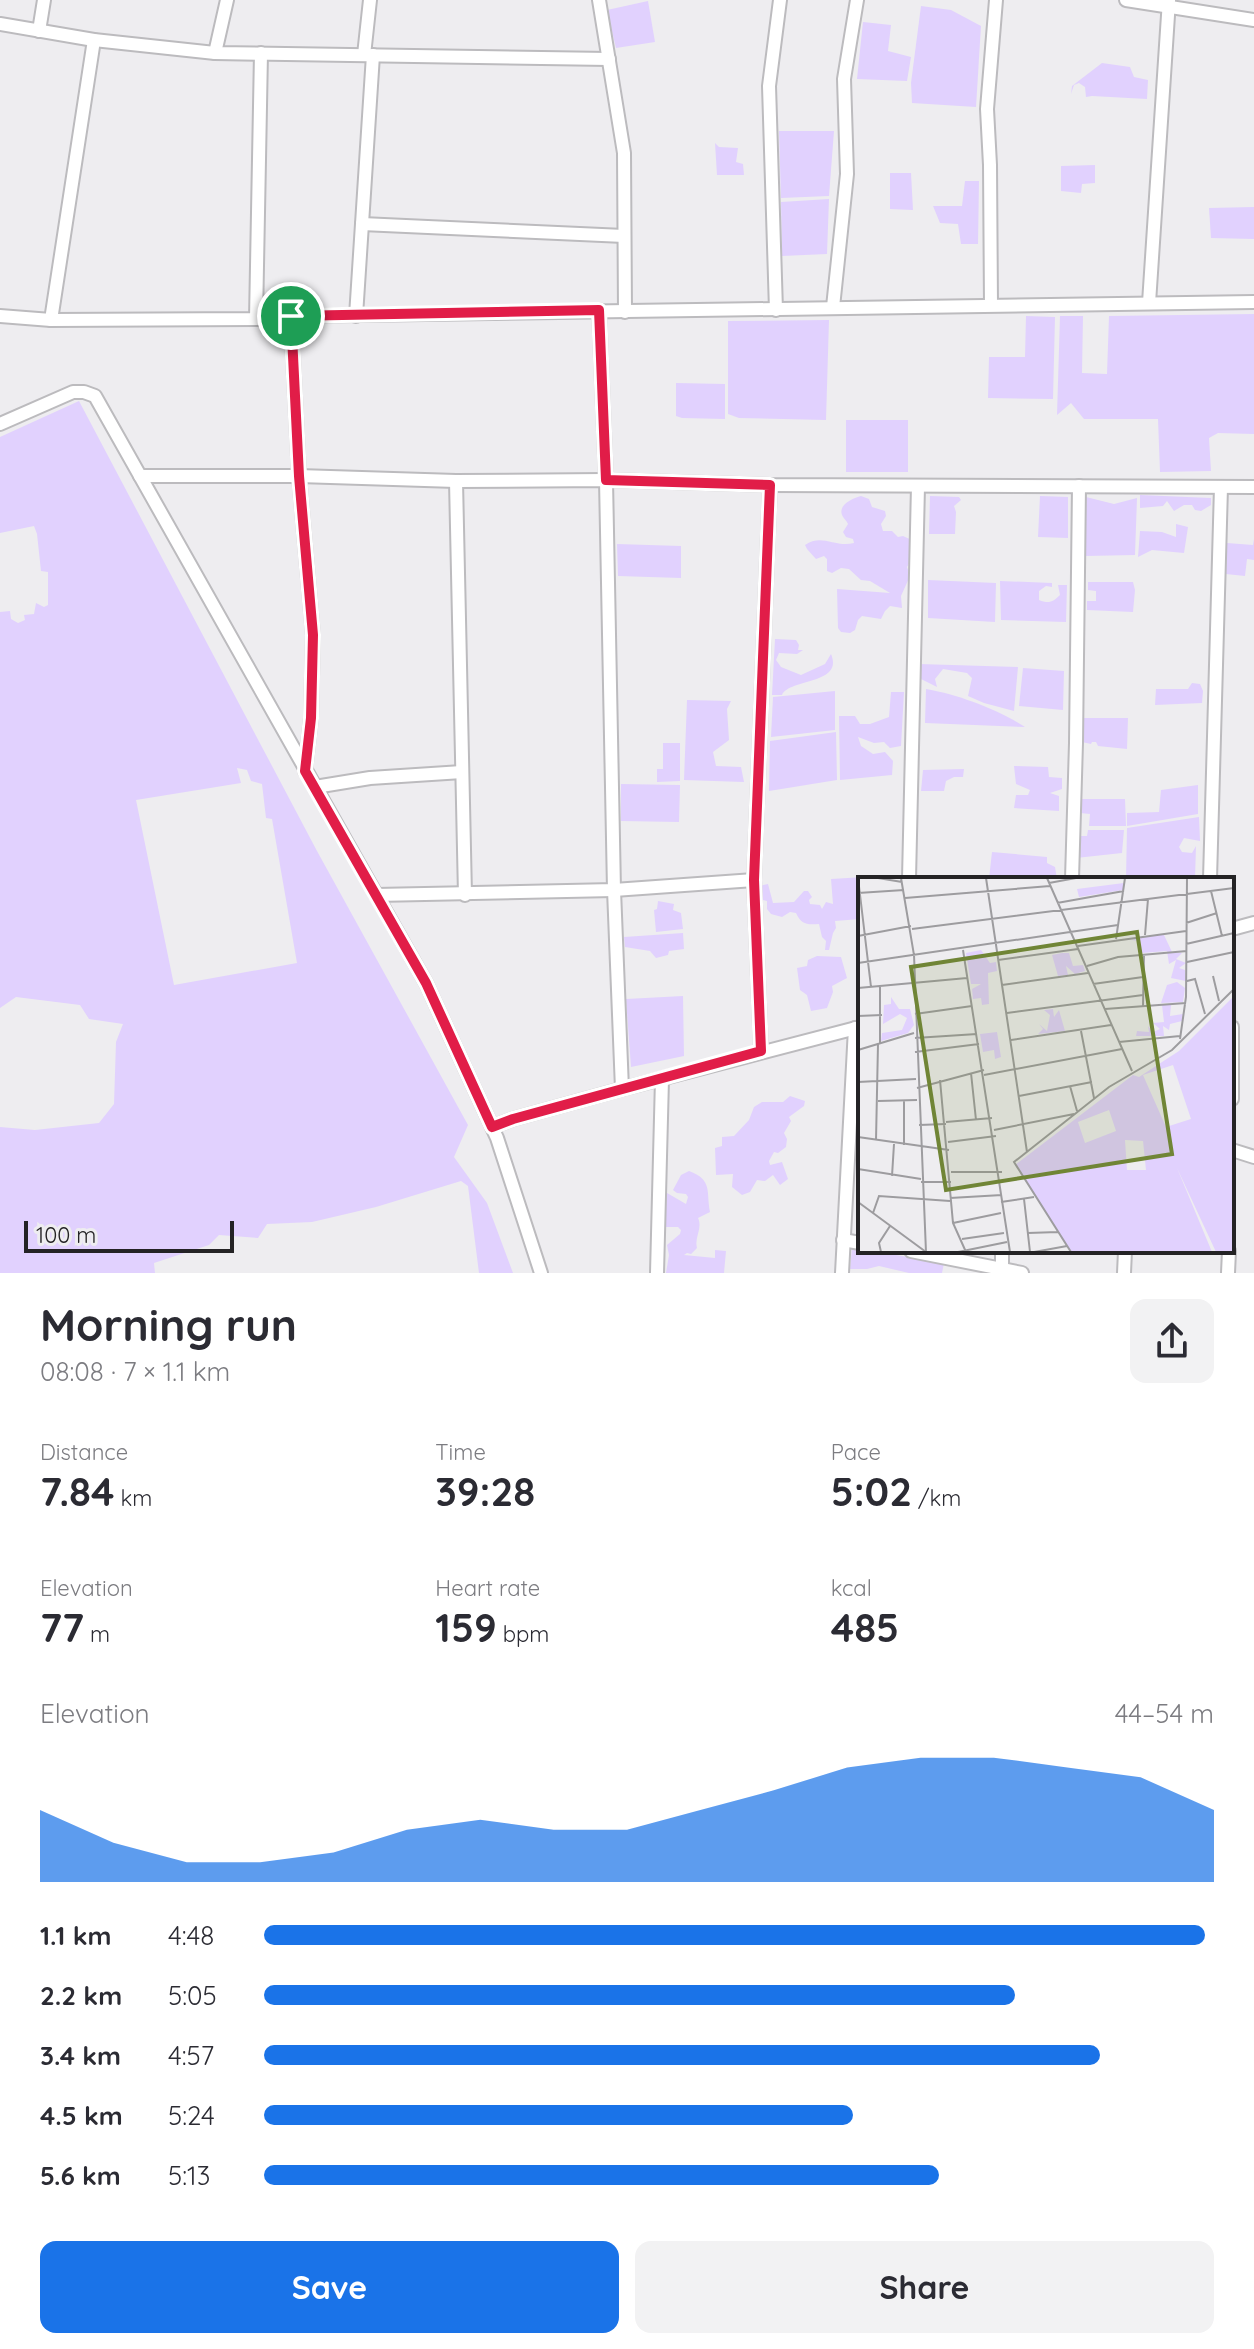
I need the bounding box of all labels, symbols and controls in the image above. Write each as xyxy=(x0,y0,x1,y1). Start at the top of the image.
pin xyxy=(257,282,325,350)
icon: arrive xyxy=(269,294,313,338)
inset map xyxy=(858,877,1234,1253)
scale bar xyxy=(24,1217,234,1253)
text: 100 m xyxy=(36,1221,96,1249)
text: Morning run xyxy=(40,1297,297,1352)
button: share xyxy=(1130,1299,1214,1383)
text: 08:08 · 7 × 1.1 km xyxy=(40,1355,230,1388)
text: Distance xyxy=(40,1438,128,1466)
text: Time xyxy=(435,1438,486,1466)
text: Pace xyxy=(831,1438,881,1466)
text: 7.84 xyxy=(40,1466,115,1516)
text: 39:28 xyxy=(435,1466,535,1516)
text: 5:02 xyxy=(831,1466,912,1516)
text: km xyxy=(115,1484,152,1512)
text: /km xyxy=(912,1484,961,1512)
text: Elevation xyxy=(40,1574,133,1602)
text: Heart rate xyxy=(435,1574,540,1602)
text: kcal xyxy=(831,1574,872,1602)
text: 77 xyxy=(40,1602,84,1652)
text: 159 xyxy=(435,1602,497,1652)
text: 485 xyxy=(831,1602,899,1652)
text: m xyxy=(84,1620,110,1648)
text: bpm xyxy=(497,1620,549,1648)
text: Elevation xyxy=(40,1697,150,1730)
text: 44–54 m xyxy=(1115,1697,1214,1730)
text: 1.1 km xyxy=(40,1919,111,1952)
text: 4:48 xyxy=(168,1919,214,1952)
text: 2.2 km xyxy=(40,1979,122,2012)
text: 5:05 xyxy=(168,1979,217,2012)
text: 3.4 km xyxy=(40,2039,121,2072)
text: 4:57 xyxy=(168,2039,214,2072)
text: 4.5 km xyxy=(40,2099,123,2132)
text: 5:24 xyxy=(168,2099,215,2132)
text: 5.6 km xyxy=(40,2159,121,2192)
text: 5:13 xyxy=(168,2159,210,2192)
button: Save xyxy=(40,2241,619,2333)
button: Share xyxy=(635,2241,1214,2333)

